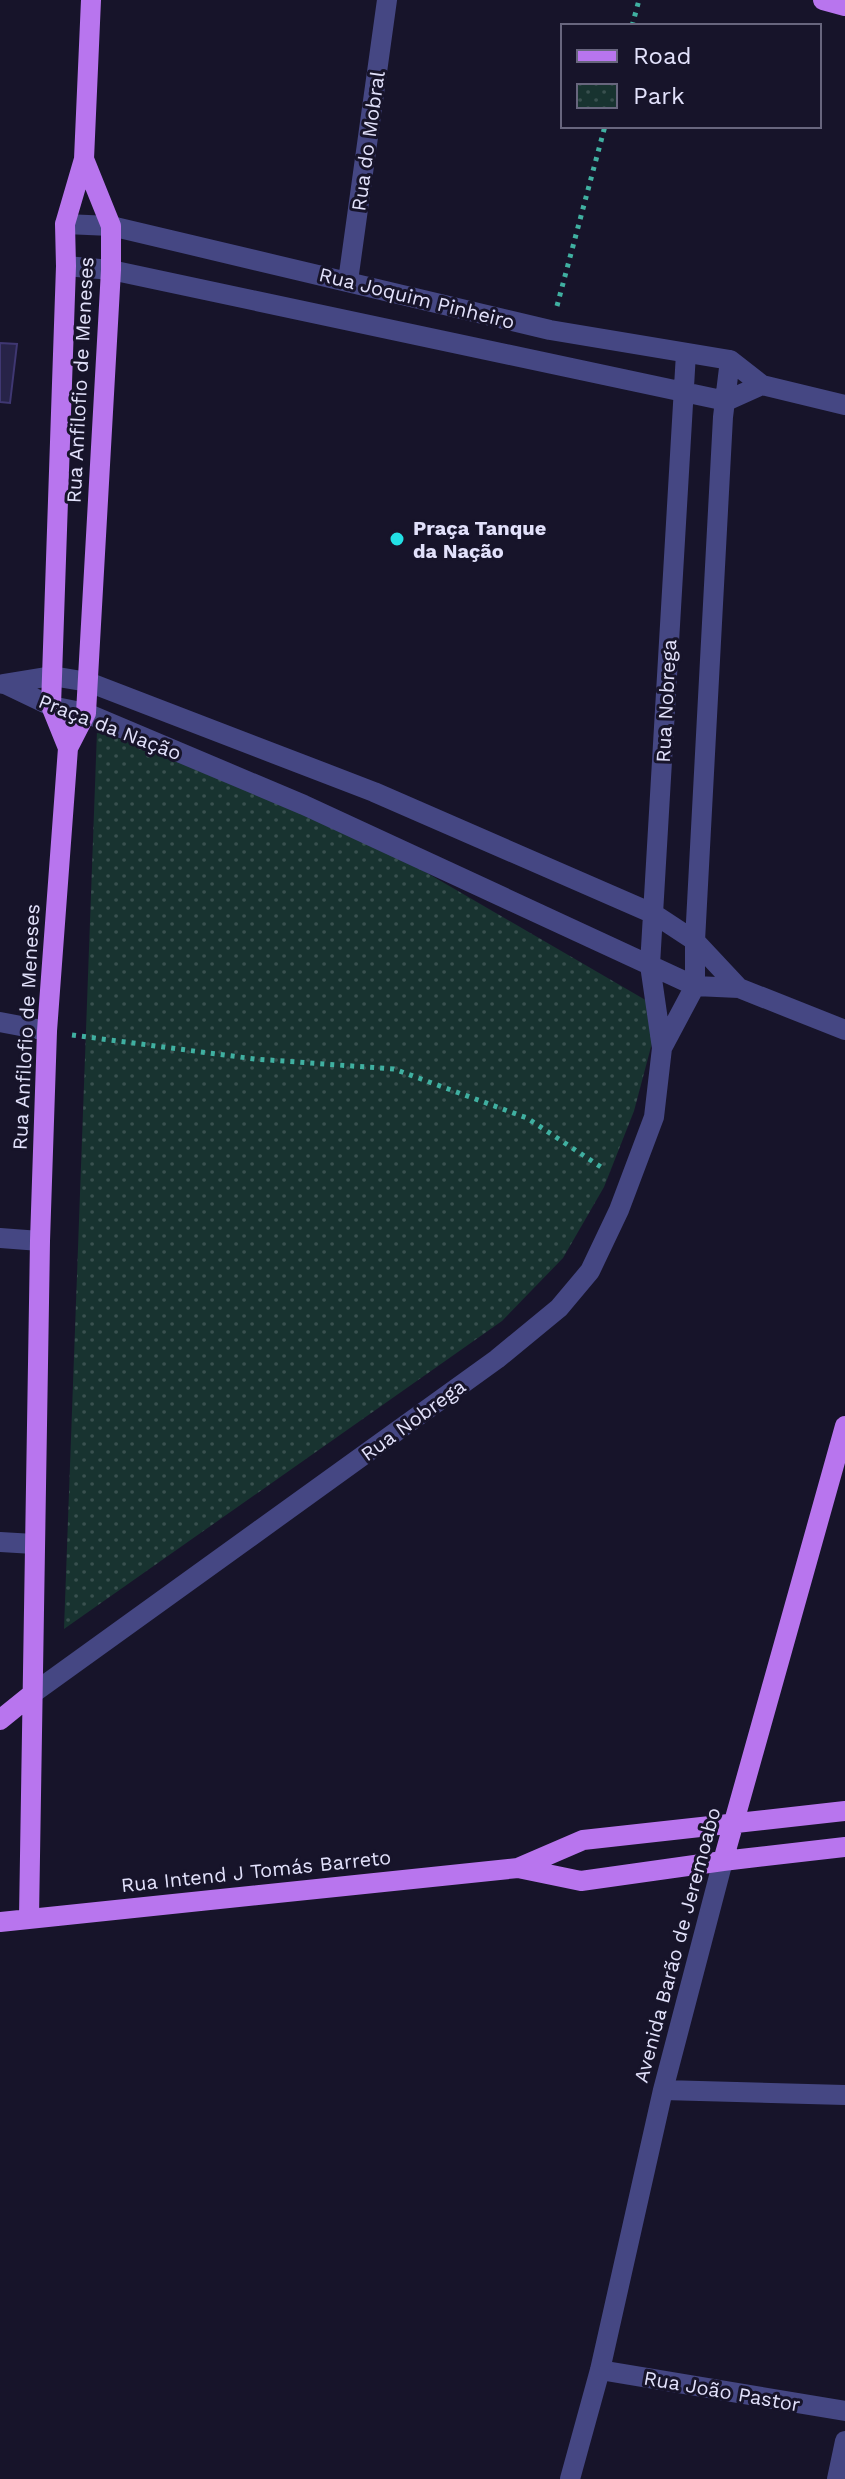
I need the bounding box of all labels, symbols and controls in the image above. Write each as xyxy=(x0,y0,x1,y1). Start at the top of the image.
legend xyxy=(561,24,821,128)
text: Road xyxy=(633,42,692,70)
street label: Rua do Mobral xyxy=(346,69,390,213)
text: Park xyxy=(633,82,685,110)
street label: Rua Anfilofio de Meneses xyxy=(62,256,98,504)
street label: Rua Joquim Pinheiro xyxy=(317,262,517,334)
place label: Praça Tanque da Nação xyxy=(413,516,546,563)
marker: Praça Tanque da Nação xyxy=(388,530,406,548)
street label: Rua Nobrega xyxy=(651,639,681,763)
street label: Praça da Nação xyxy=(35,689,185,765)
street label: Rua Anfilofio de Meneses xyxy=(8,903,44,1151)
street label: Rua Nobrega xyxy=(356,1374,470,1466)
street label: Avenida Barão de Jeremoabo xyxy=(629,1805,725,2085)
street label: Rua Intend J Tomás Barreto xyxy=(120,1845,392,1897)
street label: Rua João Pastor xyxy=(642,2365,802,2417)

